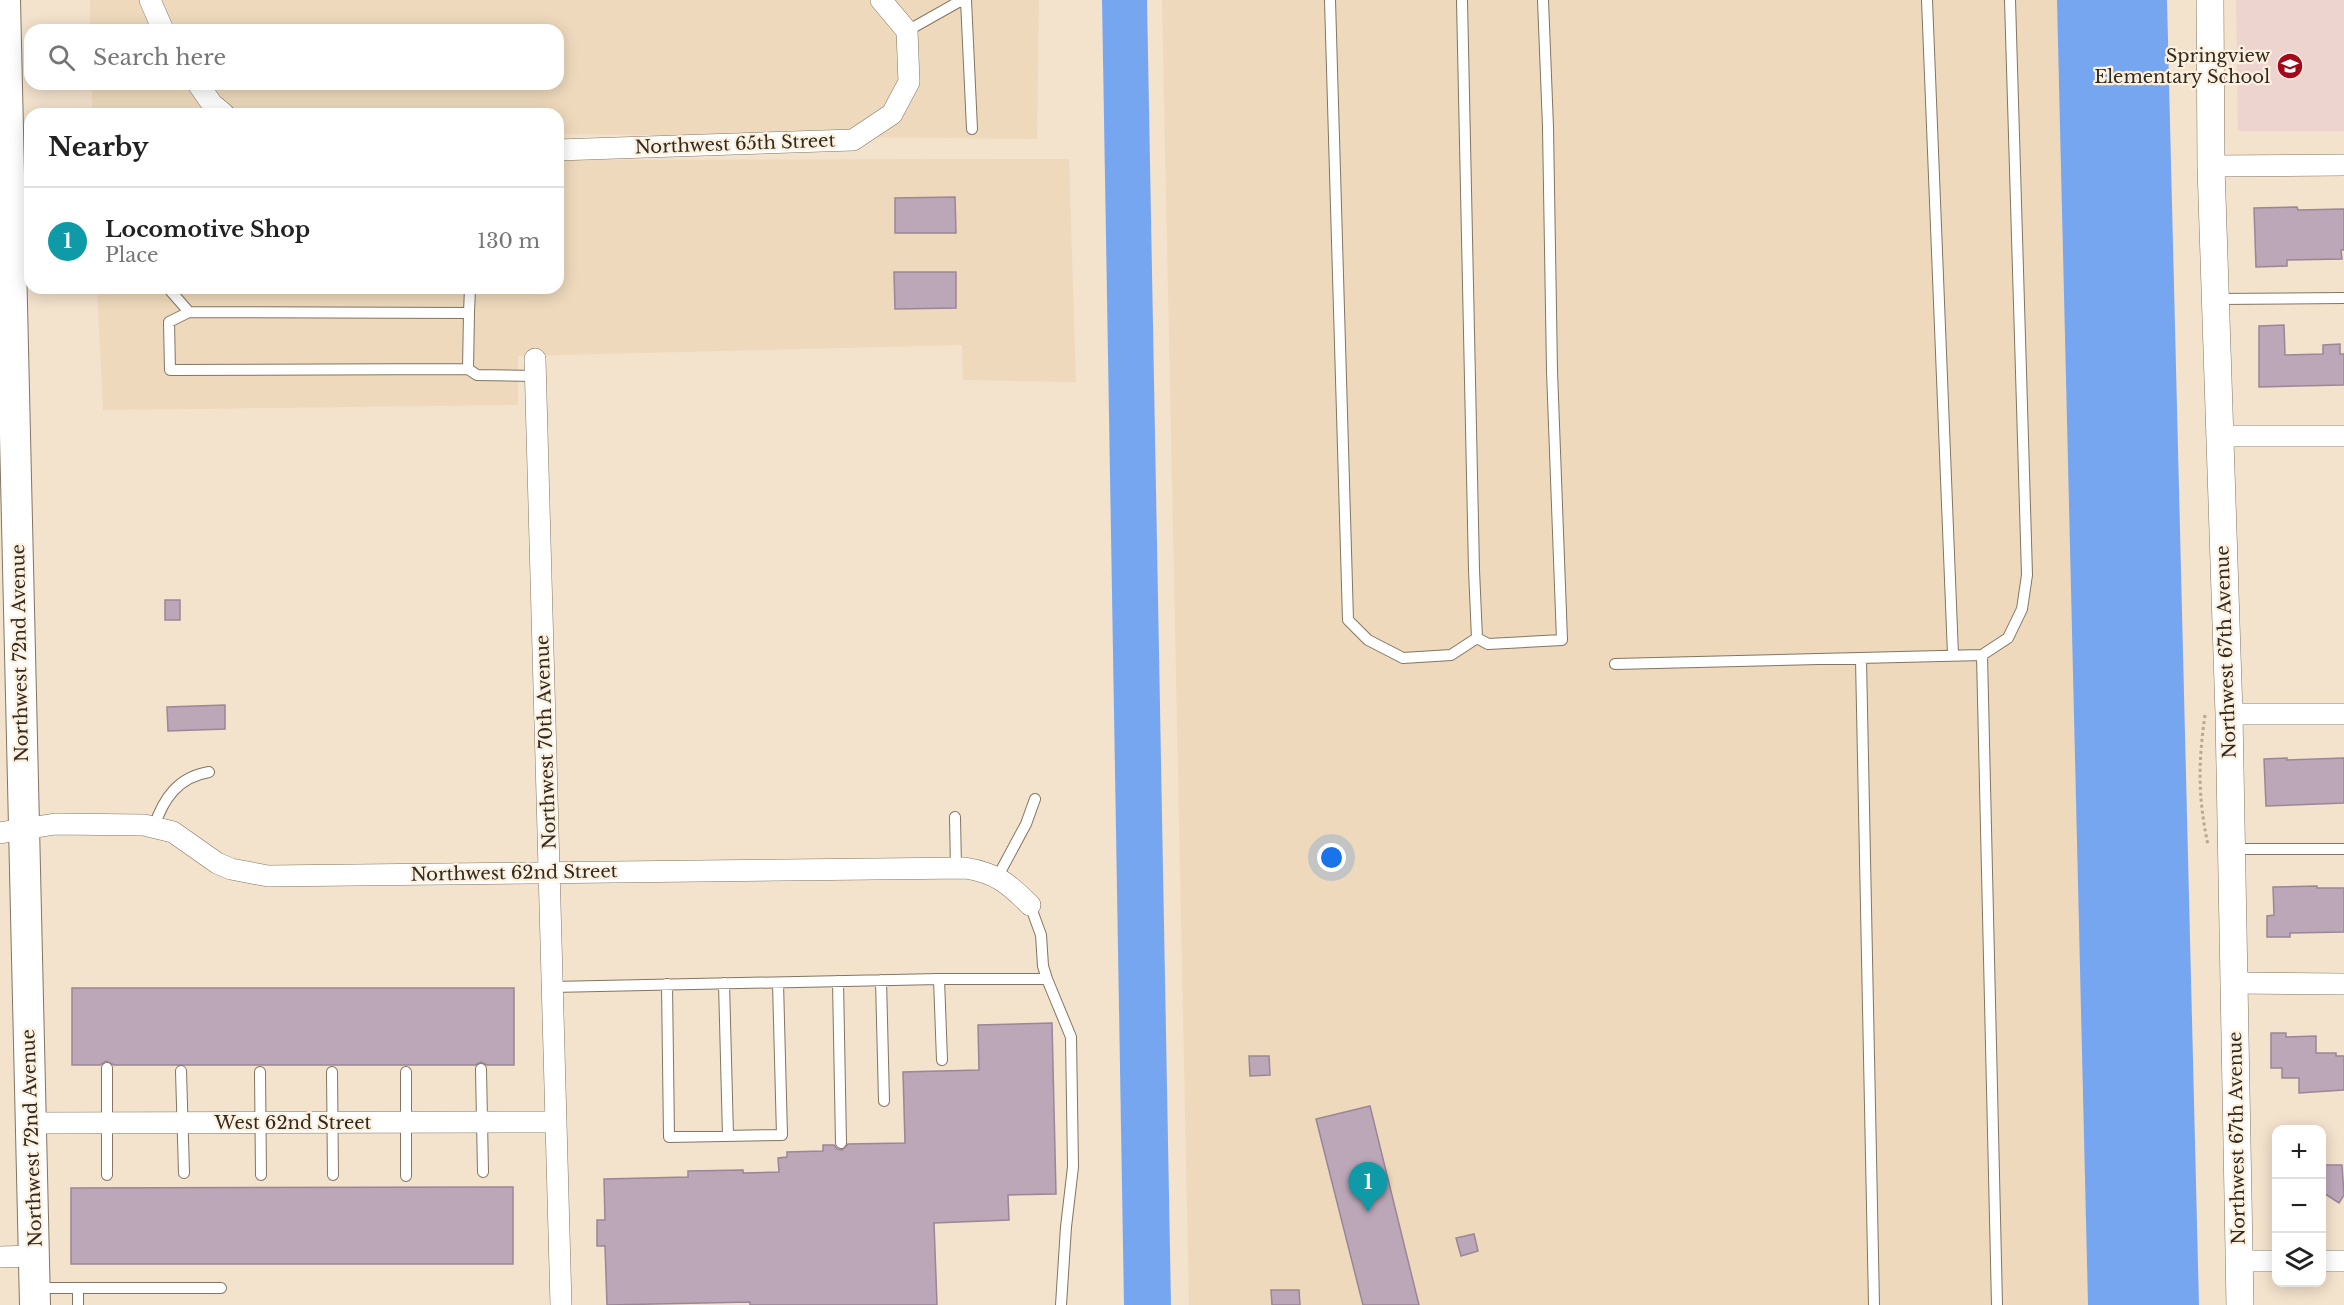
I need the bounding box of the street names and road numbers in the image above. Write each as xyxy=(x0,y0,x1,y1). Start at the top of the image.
street label: Northwest 65th Street xyxy=(634,129,836,158)
street label: Northwest 72nd Avenue xyxy=(7,544,33,762)
street label: Northwest 67th Avenue xyxy=(2211,545,2241,759)
street label: Northwest 70th Avenue xyxy=(531,634,561,850)
street label: Northwest 62nd Street xyxy=(410,860,618,886)
street label: Northwest 72nd Avenue xyxy=(17,1029,47,1247)
street label: Northwest 67th Avenue xyxy=(2224,1031,2250,1245)
street label: West 62nd Street xyxy=(214,1112,372,1134)

